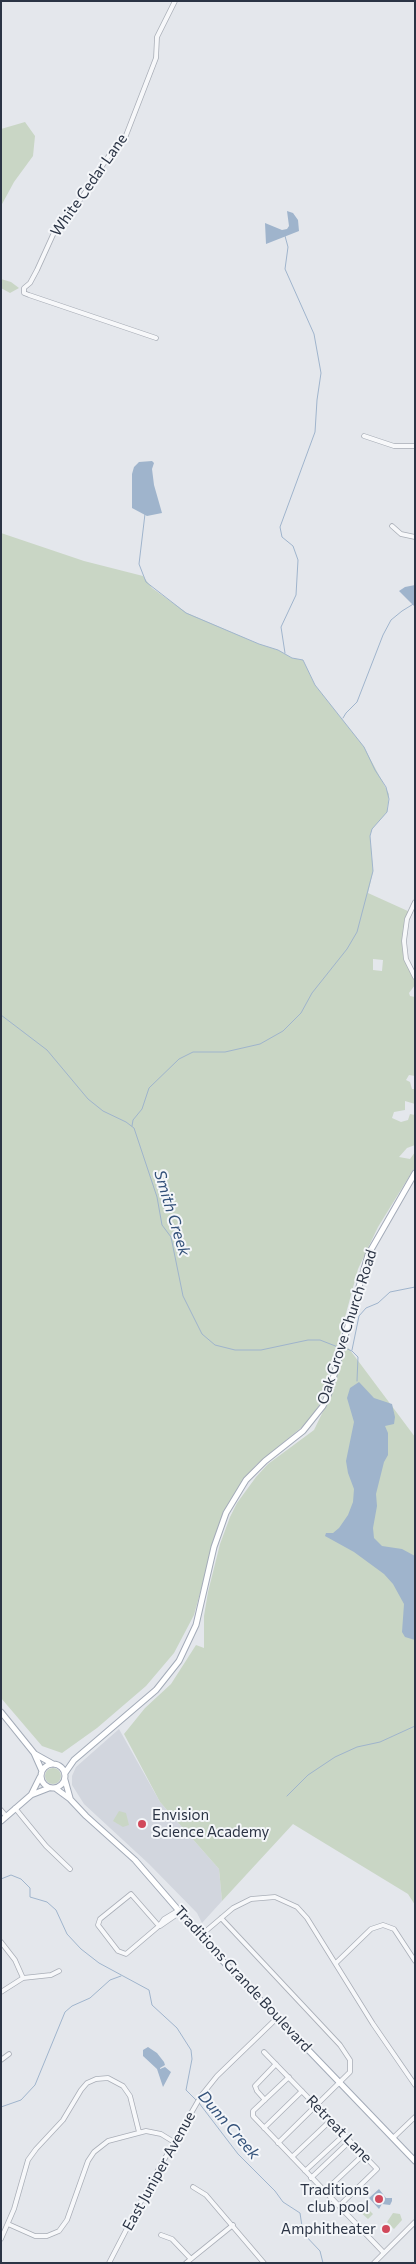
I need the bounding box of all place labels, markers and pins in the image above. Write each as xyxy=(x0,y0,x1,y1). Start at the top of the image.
place label: Envision Science Academy xyxy=(152,1806,269,1841)
marker: Envision Science Academy xyxy=(136,1818,148,1830)
place label: Traditions club pool xyxy=(300,2181,369,2216)
marker: Traditions club pool xyxy=(373,2193,385,2205)
place label: Amphitheater xyxy=(281,2220,376,2238)
marker: Amphitheater xyxy=(380,2223,392,2235)

